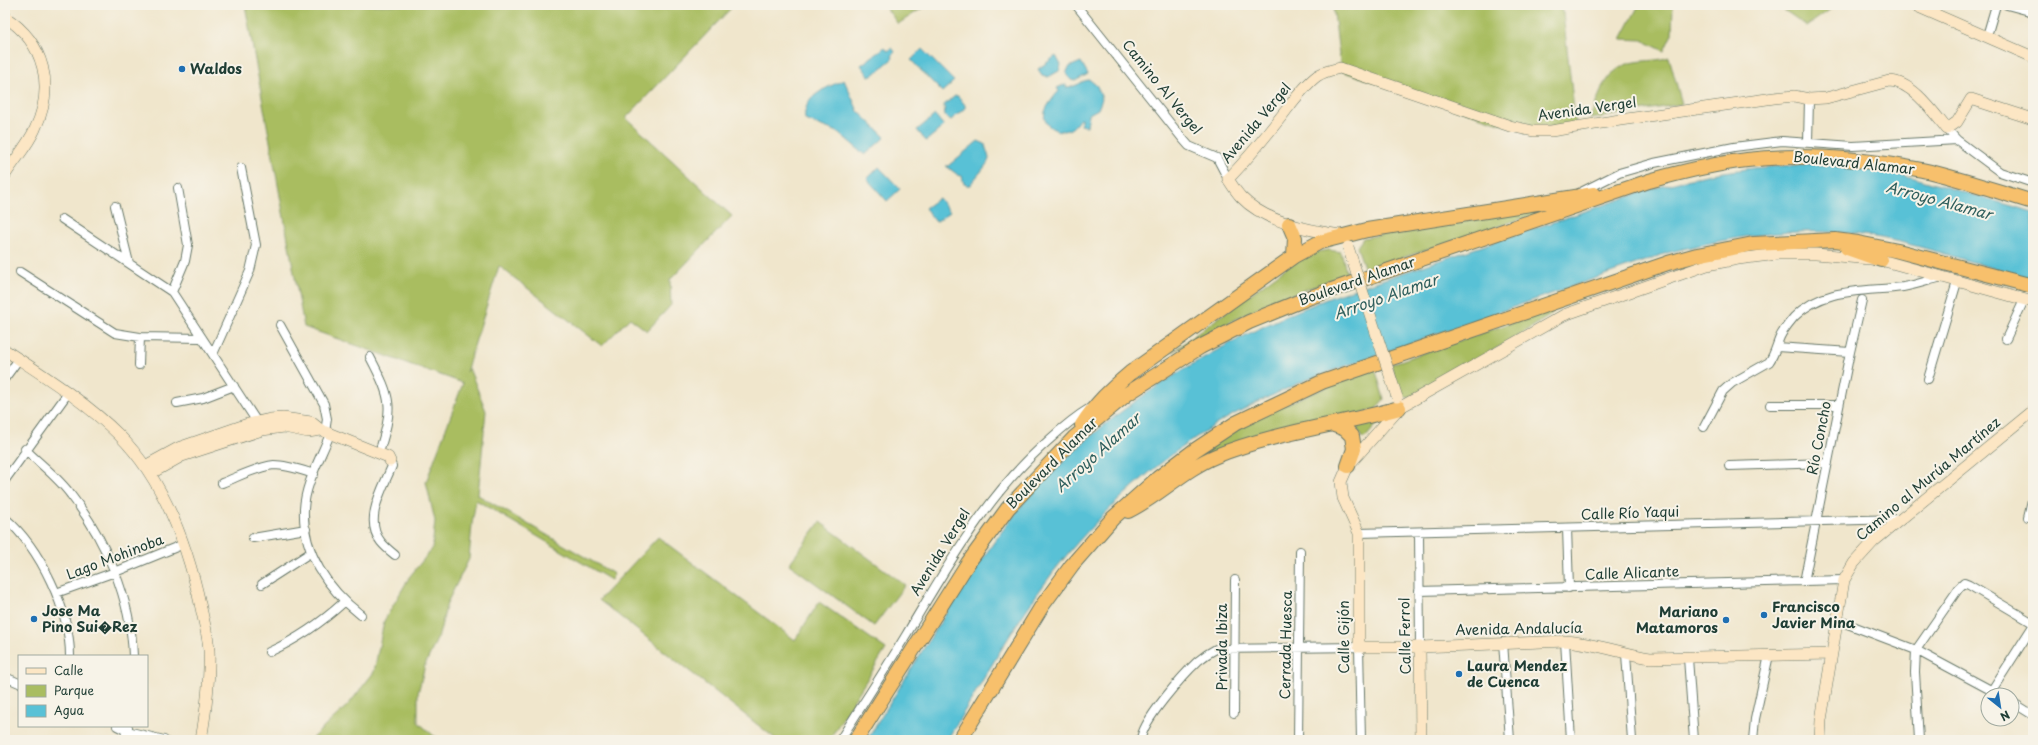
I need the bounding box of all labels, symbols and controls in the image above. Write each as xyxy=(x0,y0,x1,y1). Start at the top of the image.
street label: Camino Al Vergel xyxy=(1118,35,1207,139)
place label: Waldos xyxy=(190,58,242,79)
marker: Waldos xyxy=(177,64,187,74)
street label: Avenida Vergel xyxy=(1216,78,1296,168)
street label: Avenida Vergel xyxy=(1536,91,1638,126)
street label: Boulevard Alamar xyxy=(1792,146,1916,179)
water label: Arroyo Alamar xyxy=(1884,174,1997,225)
street label: Boulevard Alamar xyxy=(1296,251,1418,310)
water label: Arroyo Alamar xyxy=(1330,266,1443,324)
street label: Río Concho xyxy=(1801,399,1836,477)
water label: Arroyo Alamar xyxy=(1049,405,1147,497)
street label: Boulevard Alamar xyxy=(1001,412,1103,513)
street label: Camino al Murúa Martínez xyxy=(1851,412,2005,545)
street label: Calle Río Yaqui xyxy=(1580,500,1680,525)
street label: Avenida Vergel xyxy=(904,504,975,599)
street label: Lago Mohinoba xyxy=(63,528,167,585)
street label: Calle Alicante xyxy=(1585,560,1680,585)
street label: Cerrada Huesca xyxy=(1274,590,1297,700)
place label: Francisco Javier Mina xyxy=(1772,596,1856,633)
street label: Calle Ferrol xyxy=(1393,597,1416,675)
place label: Jose Ma Pino Sui�Rez xyxy=(42,600,138,637)
street label: Calle Gijón xyxy=(1333,600,1354,674)
place label: Mariano Matamoros xyxy=(1636,601,1718,638)
street label: Privada Ibiza xyxy=(1211,603,1232,691)
marker: Francisco Javier Mina xyxy=(1759,610,1769,620)
marker: Jose Ma Pino Sui�Rez xyxy=(29,614,39,624)
marker: Mariano Matamoros xyxy=(1721,615,1731,625)
street label: Avenida Andalucía xyxy=(1455,617,1583,640)
legend xyxy=(18,655,148,727)
place label: Laura Mendez de Cuenca xyxy=(1467,655,1567,692)
text: Calle xyxy=(54,661,84,679)
marker: Laura Mendez de Cuenca xyxy=(1454,669,1464,679)
text: Parque xyxy=(54,681,94,699)
north arrow xyxy=(1980,687,2020,727)
text: Agua xyxy=(54,701,85,719)
text: N xyxy=(1997,707,2013,726)

